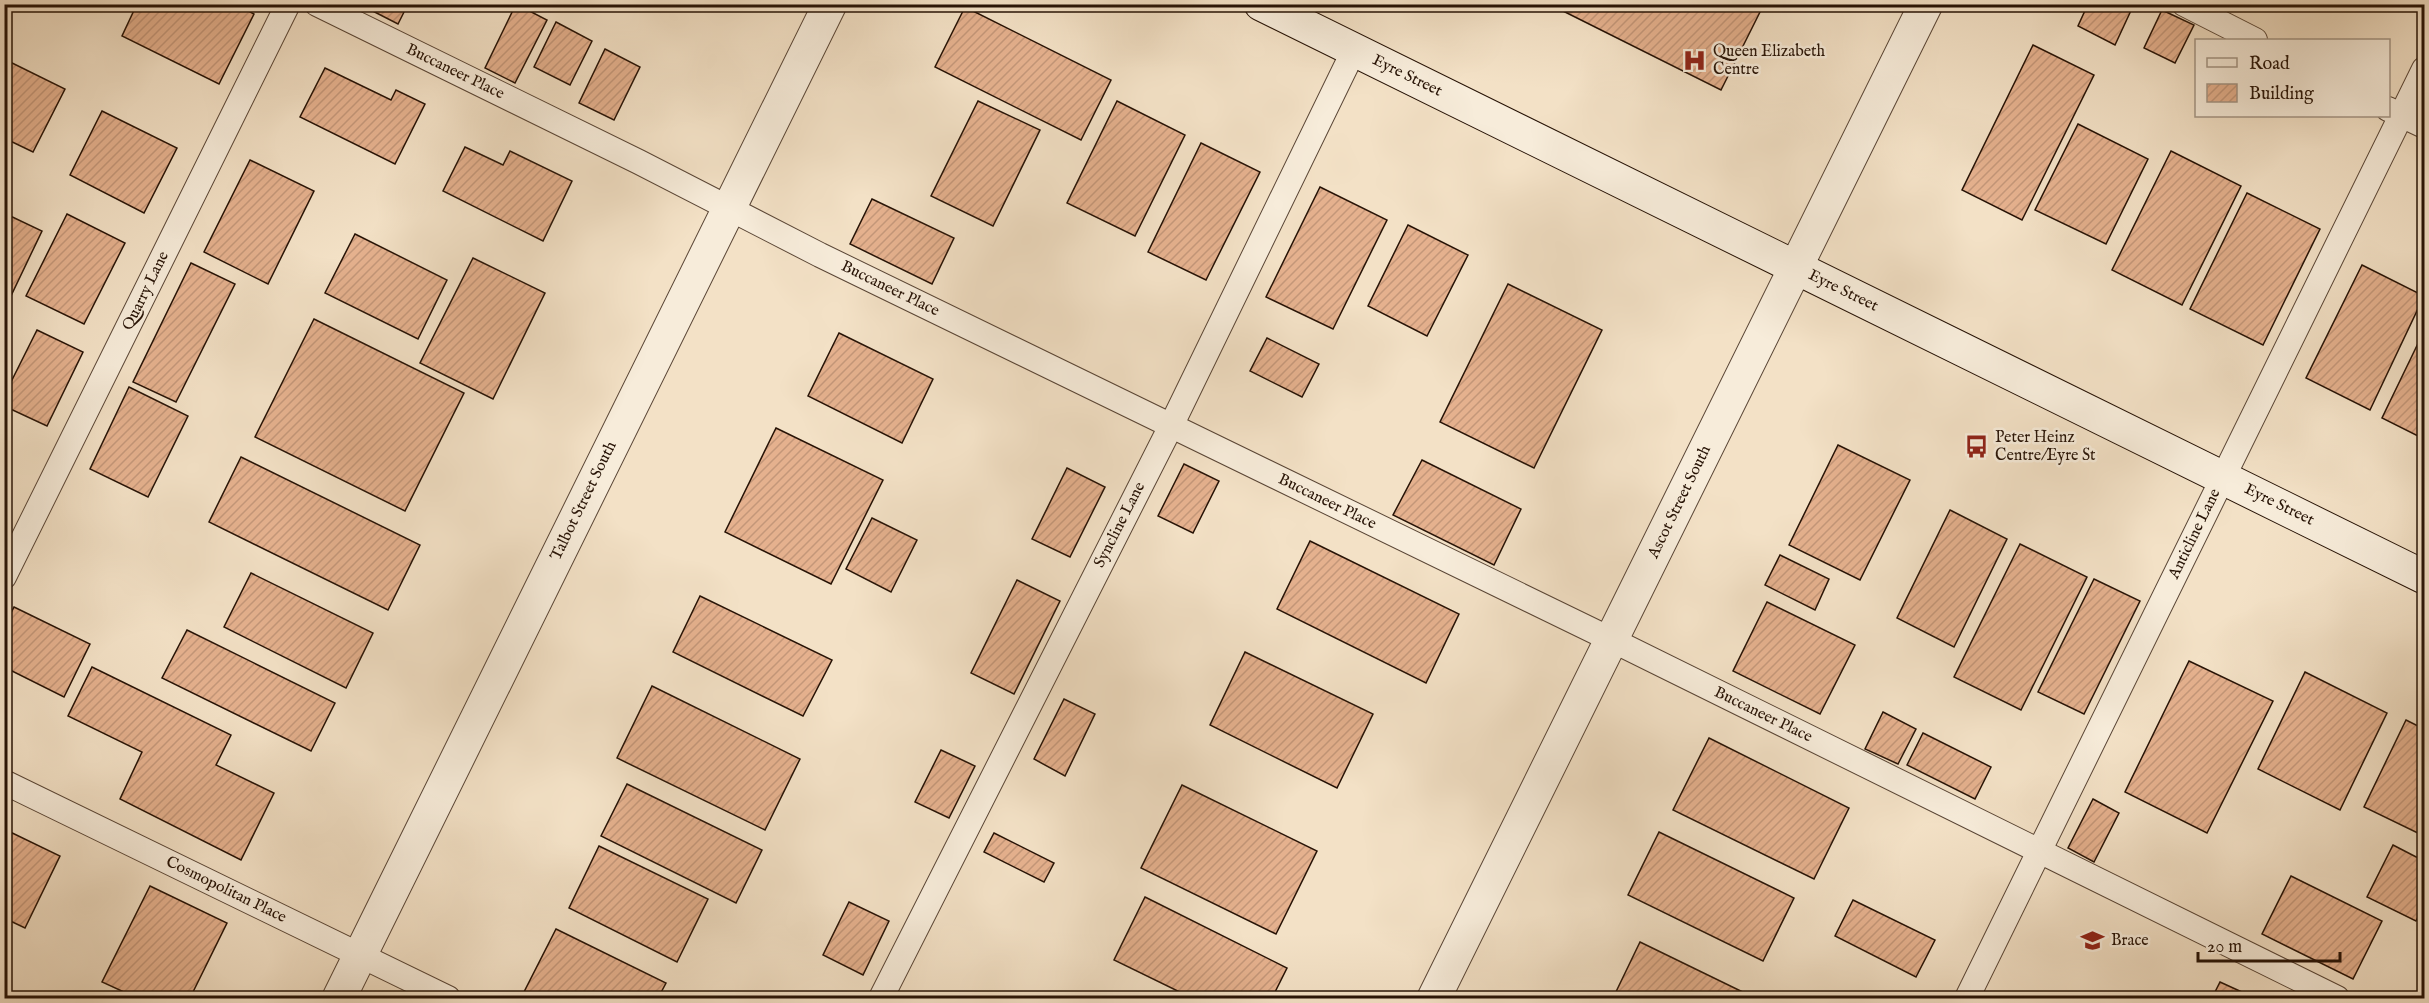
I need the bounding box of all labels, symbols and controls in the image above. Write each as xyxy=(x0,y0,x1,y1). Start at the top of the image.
legend xyxy=(2195,39,2390,117)
street label: Buccaneer Place xyxy=(403,40,507,104)
place label: Queen Elizabeth Centre xyxy=(1713,42,1826,80)
hospital icon: Queen Elizabeth Centre xyxy=(1682,48,1708,74)
street label: Eyre Street xyxy=(1369,51,1446,102)
text: Road xyxy=(2249,53,2290,76)
text: Building xyxy=(2249,83,2314,106)
street label: Quarry Lane xyxy=(118,248,174,334)
street label: Buccaneer Place xyxy=(838,257,942,321)
street label: Eyre Street xyxy=(1805,266,1882,317)
place label: Peter Heinz Centre/Eyre St xyxy=(1995,428,2096,466)
bus stop icon: Peter Heinz Centre/Eyre St xyxy=(1964,434,1990,460)
street label: Talbot Street South xyxy=(546,438,622,564)
street label: Ascot Street South xyxy=(1644,442,1716,563)
street label: Buccaneer Place xyxy=(1275,470,1379,534)
street label: Syncline Lane xyxy=(1090,479,1150,571)
street label: Eyre Street xyxy=(2241,480,2318,531)
street label: Anticline Lane xyxy=(2164,486,2225,583)
street label: Buccaneer Place xyxy=(1711,683,1815,747)
street label: Cosmopolitan Place xyxy=(162,852,290,928)
scale bar xyxy=(2198,925,2340,963)
school or university icon: Brace xyxy=(2080,928,2106,954)
place label: Brace xyxy=(2111,931,2149,951)
text: 20 m xyxy=(2207,936,2242,959)

